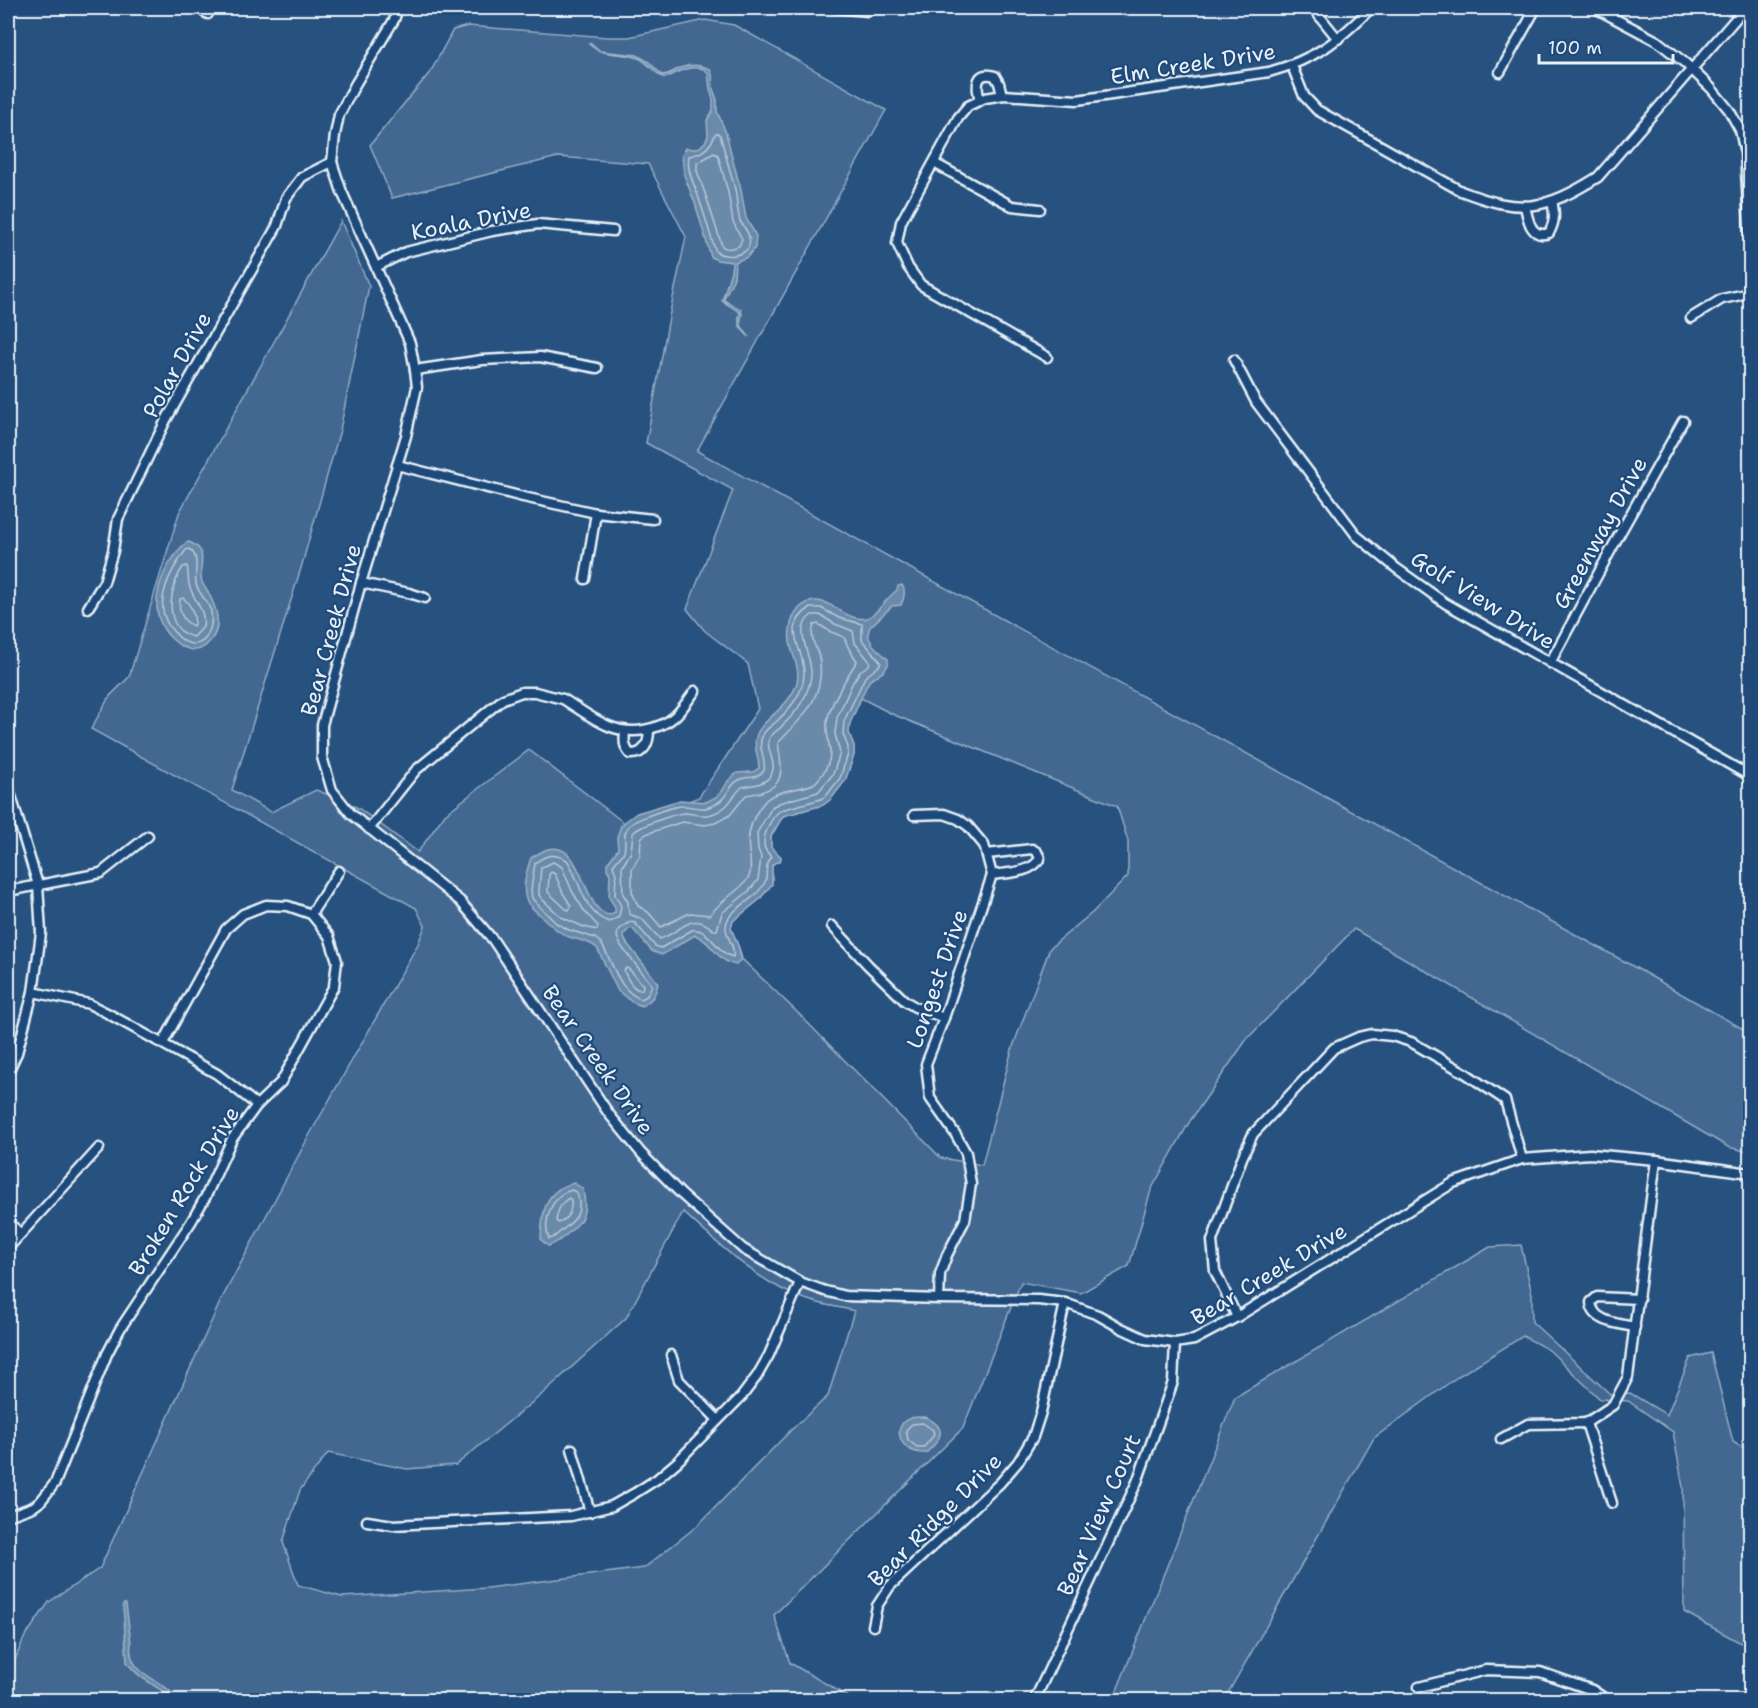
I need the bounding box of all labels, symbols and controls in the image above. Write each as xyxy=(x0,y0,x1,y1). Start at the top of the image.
scale bar xyxy=(1539,27,1672,65)
text: 100 m xyxy=(1548,36,1602,60)
street label: Elm Creek Drive xyxy=(1108,37,1278,91)
street label: Koala Drive xyxy=(408,195,534,247)
street label: Polar Drive xyxy=(136,307,218,423)
street label: Greenway Drive xyxy=(1546,452,1654,614)
street label: Bear Creek Drive xyxy=(294,541,368,719)
street label: Golf View Drive xyxy=(1405,544,1561,656)
street label: Longest Drive xyxy=(900,906,974,1052)
street label: Bear Creek Drive xyxy=(535,979,661,1141)
street label: Broken Rock Drive xyxy=(122,1101,246,1281)
street label: Bear Creek Drive xyxy=(1186,1216,1352,1332)
street label: Bear View Court xyxy=(1050,1430,1148,1600)
street label: Bear Ridge Drive xyxy=(862,1447,1008,1593)

